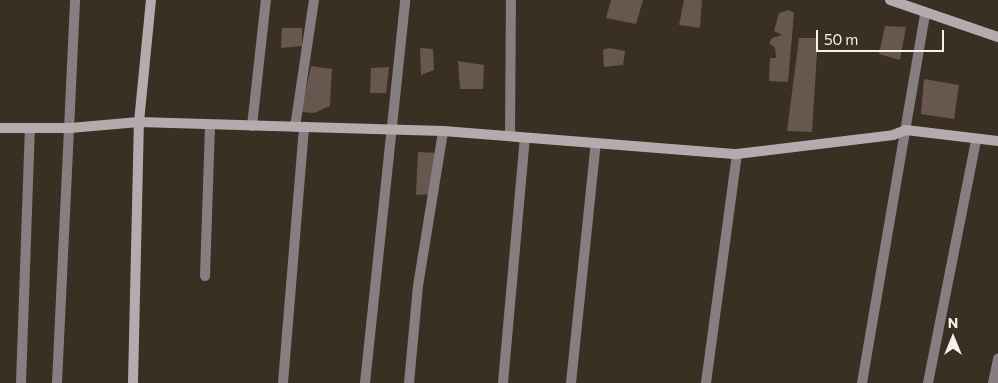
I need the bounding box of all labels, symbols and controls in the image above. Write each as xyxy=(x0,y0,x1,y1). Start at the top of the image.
scale bar xyxy=(818,20,946,52)
text: 50 m xyxy=(824,30,858,48)
north arrow xyxy=(928,313,978,363)
text: N xyxy=(948,314,958,331)

